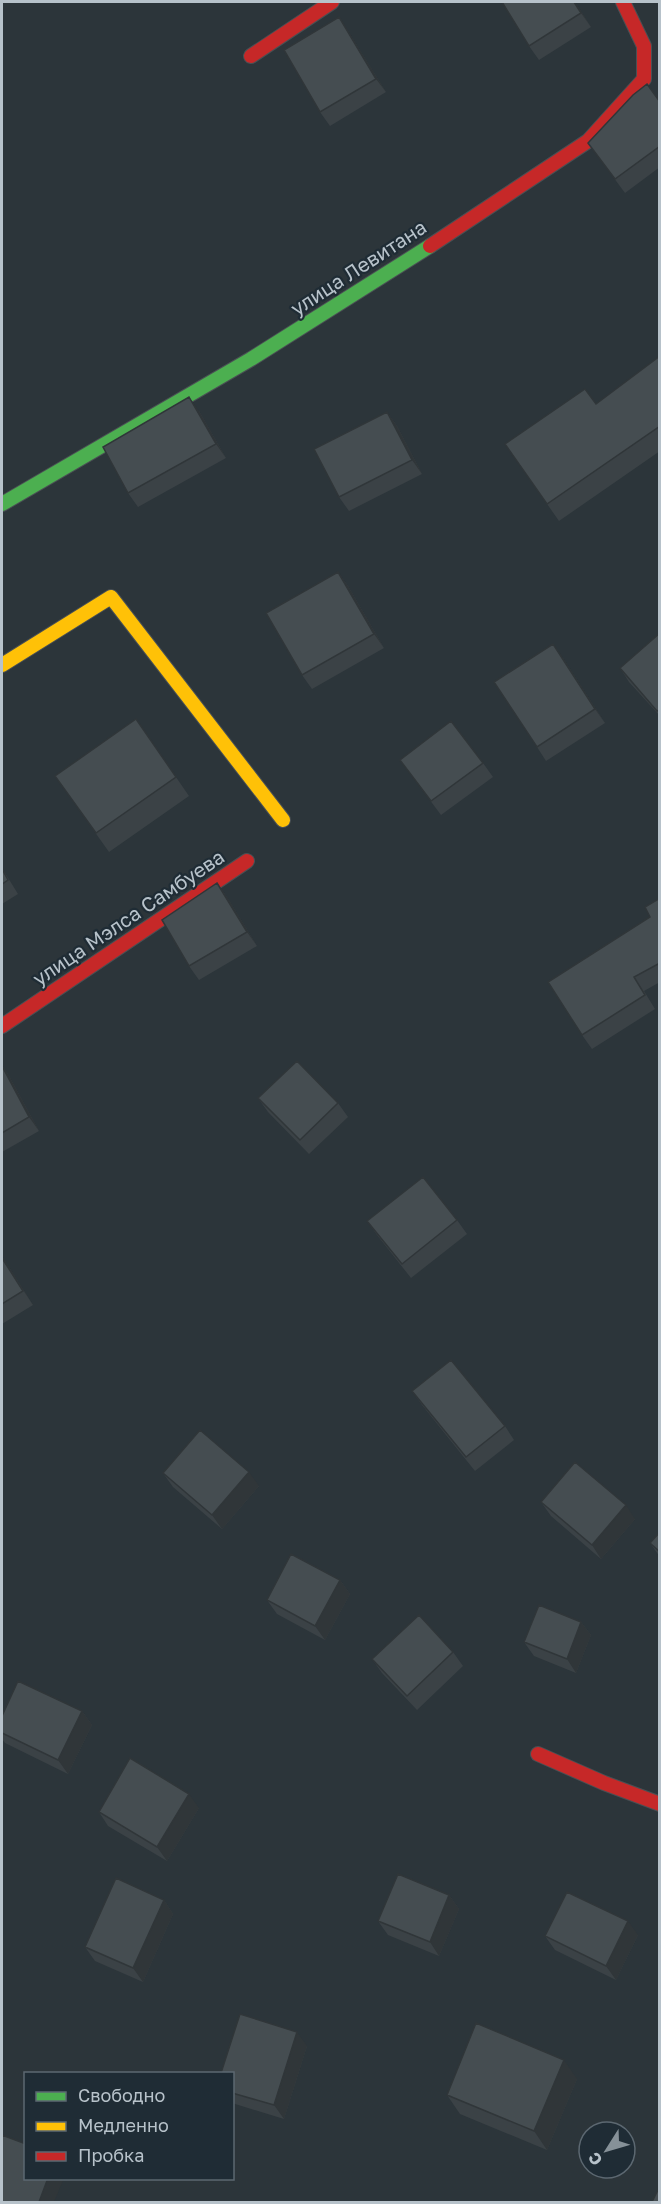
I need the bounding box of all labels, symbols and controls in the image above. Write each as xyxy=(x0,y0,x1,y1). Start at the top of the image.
street label: улица Левитана xyxy=(286,214,430,320)
street label: улица Мэлса Самбуева xyxy=(28,844,228,990)
legend xyxy=(24,2072,234,2180)
text: Свободно xyxy=(78,2084,165,2106)
text: Медленно xyxy=(78,2114,169,2136)
north arrow xyxy=(577,2120,637,2180)
text: Пробка xyxy=(78,2144,144,2166)
text: С xyxy=(584,2148,606,2170)

